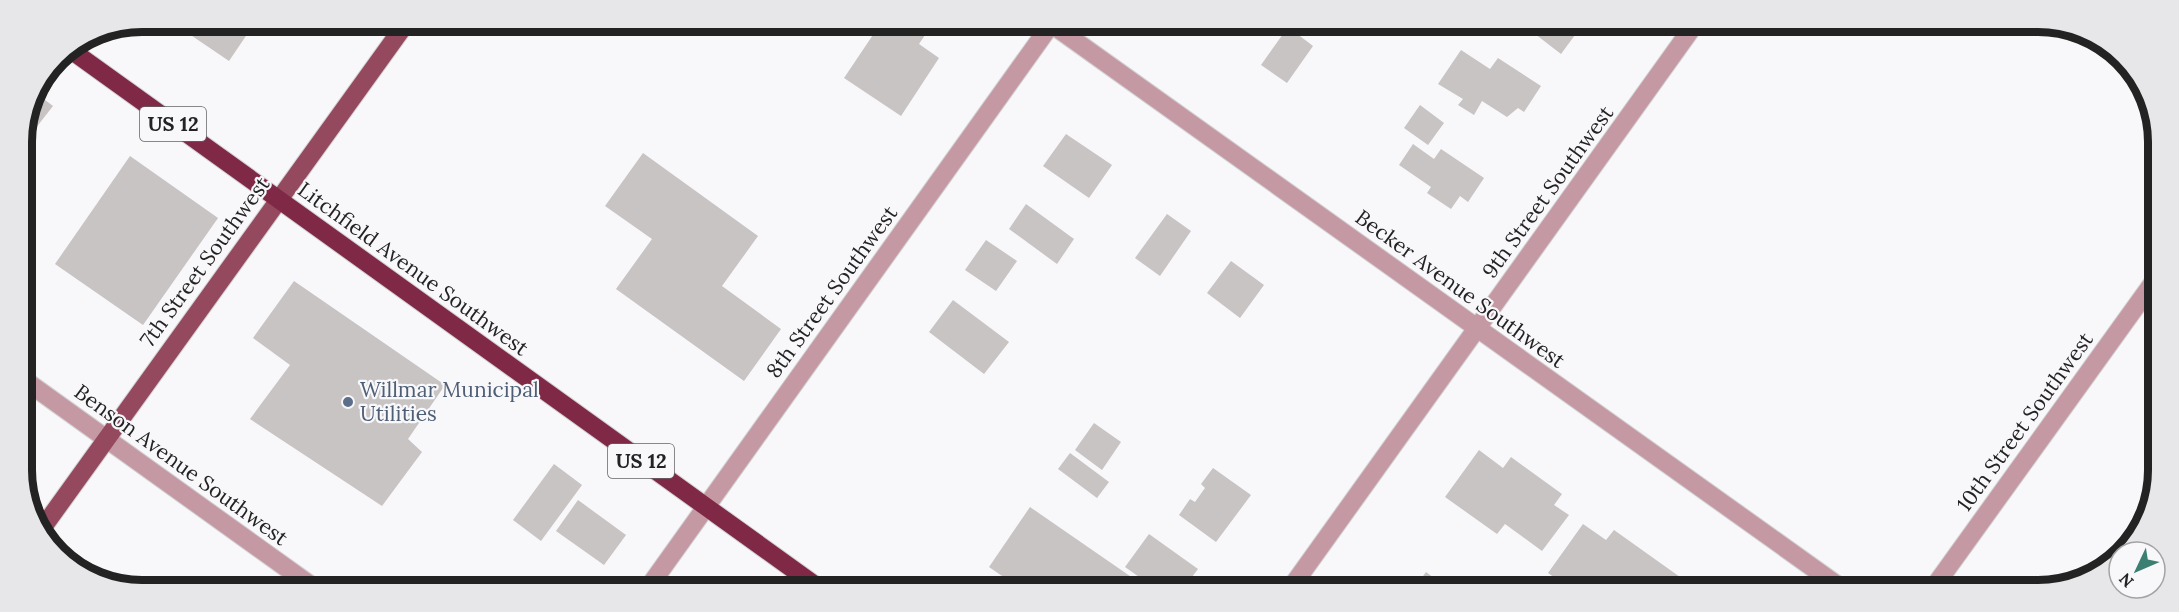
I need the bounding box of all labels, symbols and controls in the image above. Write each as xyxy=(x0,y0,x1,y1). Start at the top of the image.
street label: 9th Street Southwest xyxy=(1476,100,1620,283)
road number: US 12 xyxy=(140,107,206,141)
street label: 7th Street Southwest xyxy=(134,171,276,352)
street label: Litchfield Avenue Southwest xyxy=(293,176,535,362)
street label: 8th Street Southwest xyxy=(760,200,904,383)
street label: Becker Avenue Southwest xyxy=(1350,203,1571,374)
street label: 10th Street Southwest xyxy=(1950,326,2099,517)
place label: Willmar Municipal Utilities xyxy=(360,376,539,427)
street label: Benson Avenue Southwest xyxy=(69,378,294,552)
marker: Willmar Municipal Utilities xyxy=(341,395,355,409)
road number: US 12 xyxy=(608,444,674,478)
north arrow xyxy=(2107,540,2167,600)
text: N xyxy=(2115,569,2138,592)

